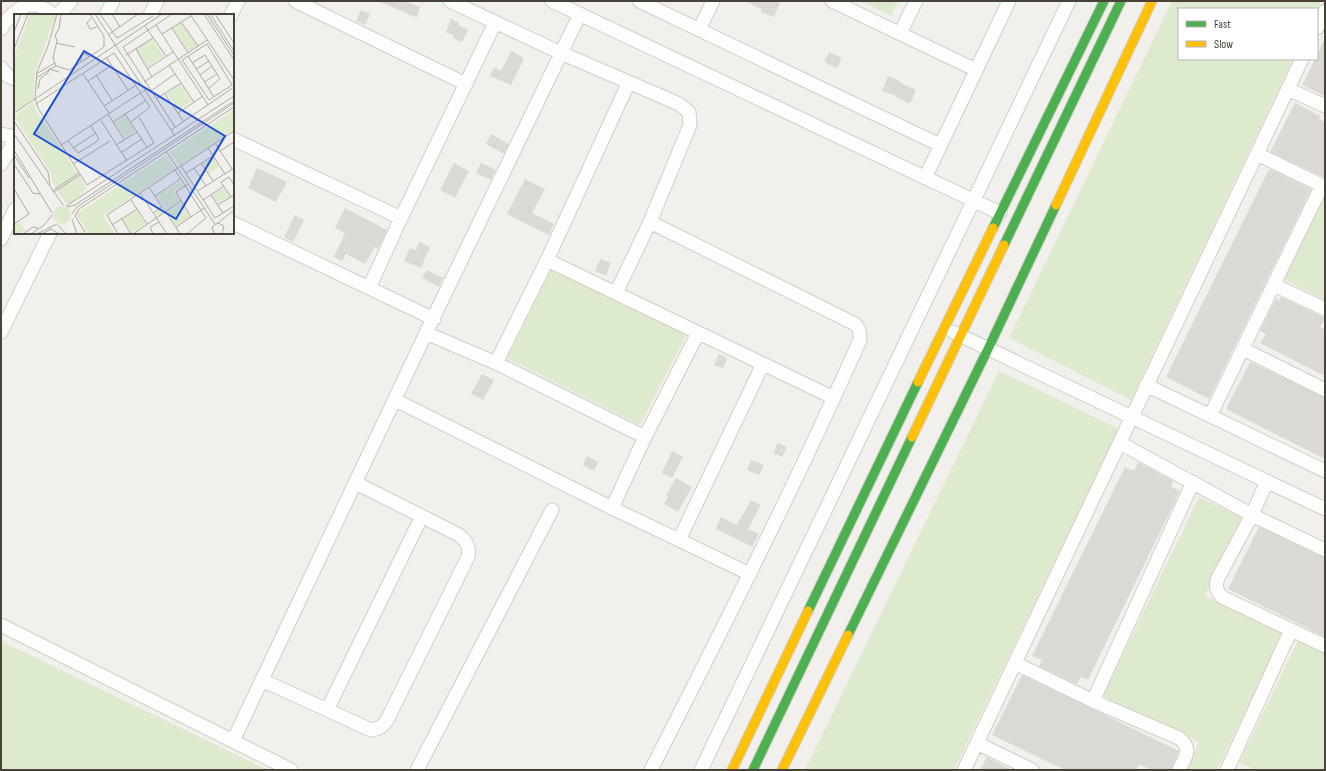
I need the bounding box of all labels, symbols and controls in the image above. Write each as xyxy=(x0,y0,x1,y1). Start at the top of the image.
legend xyxy=(1178,8,1318,60)
inset map xyxy=(14,14,234,234)
text: Fast xyxy=(1214,17,1231,32)
text: Slow xyxy=(1214,37,1233,52)

